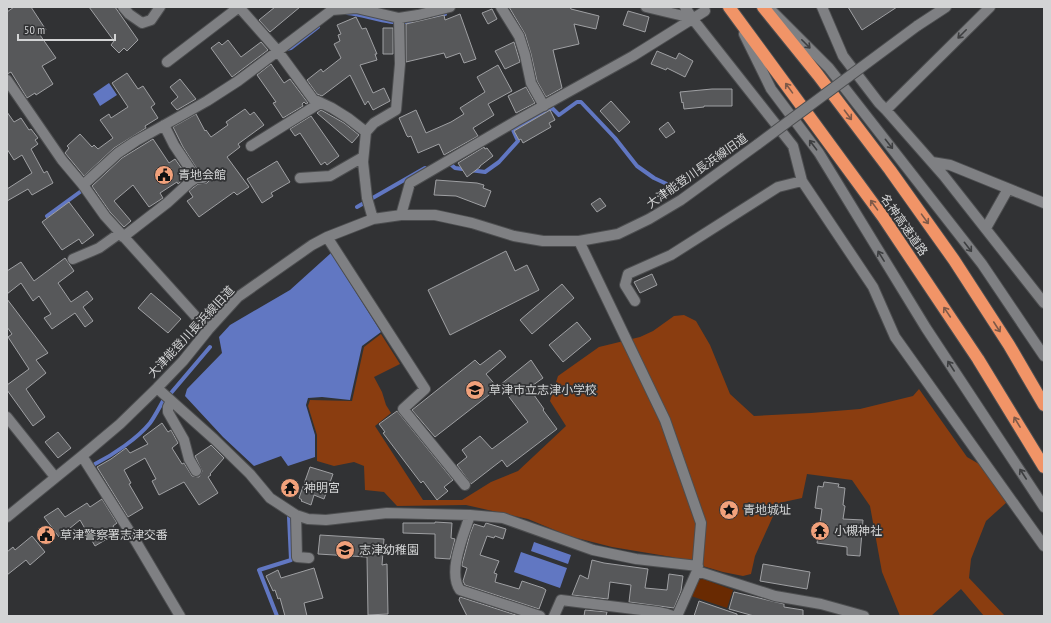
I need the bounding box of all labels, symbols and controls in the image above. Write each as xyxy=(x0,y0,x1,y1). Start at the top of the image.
scale bar xyxy=(18,16,115,42)
text: 50 m xyxy=(24,22,45,37)
one-way arrow xyxy=(957,30,967,39)
one-way arrow xyxy=(801,39,811,49)
one-way arrow xyxy=(785,83,793,94)
one-way arrow xyxy=(844,109,852,120)
street label: 大津能登川長浜線旧道 xyxy=(643,130,750,211)
one-way arrow xyxy=(884,139,893,150)
one-way arrow xyxy=(809,140,817,151)
public building icon: 青地会館 xyxy=(153,164,175,186)
place label: 青地会館 xyxy=(178,167,226,182)
street label: 名神高速道路 xyxy=(878,191,931,259)
one-way arrow xyxy=(870,199,878,210)
one-way arrow xyxy=(921,213,929,224)
one-way arrow xyxy=(964,241,973,252)
one-way arrow xyxy=(877,250,885,262)
street label: 大津能登川長浜線旧道 xyxy=(144,283,237,381)
one-way arrow xyxy=(943,307,951,318)
one-way arrow xyxy=(994,321,1002,333)
one-way arrow xyxy=(947,361,955,372)
school or university icon: 草津市立志津小学校 xyxy=(464,379,486,401)
place label: 草津市立志津小学校 xyxy=(489,382,597,397)
one-way arrow xyxy=(1012,416,1020,428)
one-way arrow xyxy=(1018,468,1026,480)
temple icon: 神明宮 xyxy=(279,477,301,499)
place label: 神明宮 xyxy=(304,480,340,495)
place icon: 青地城址 xyxy=(718,499,740,521)
place label: 青地城址 xyxy=(743,502,791,517)
temple icon: 小槻神社 xyxy=(809,520,831,542)
place label: 小槻神社 xyxy=(834,523,882,538)
public building icon: 草津警察署志津交番 xyxy=(35,524,57,546)
place label: 草津警察署志津交番 xyxy=(60,527,168,542)
school or university icon: 志津幼稚園 xyxy=(334,539,356,561)
place label: 志津幼稚園 xyxy=(359,542,419,557)

